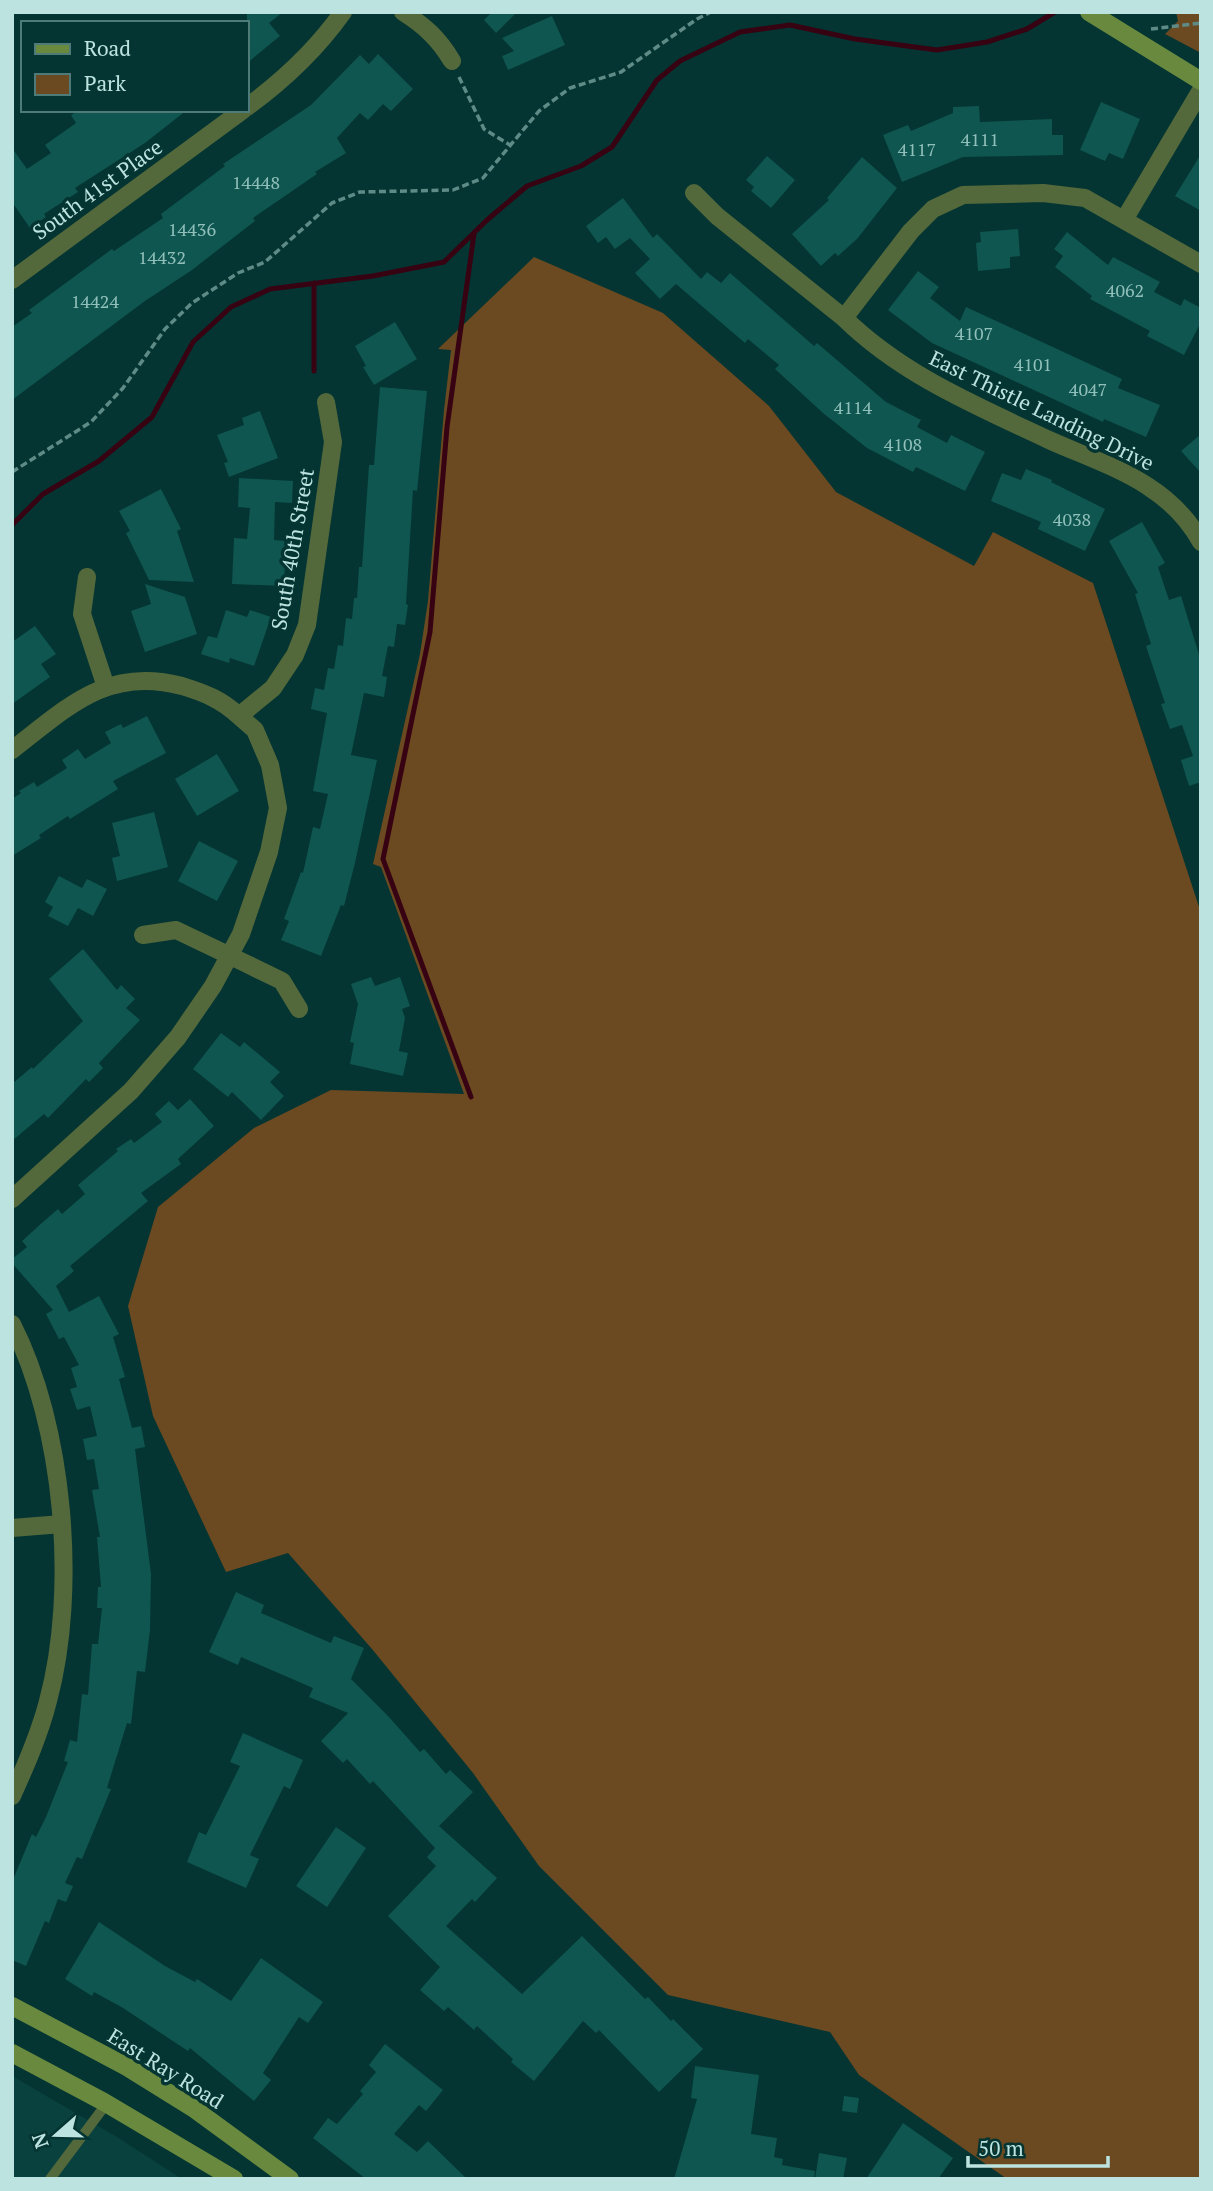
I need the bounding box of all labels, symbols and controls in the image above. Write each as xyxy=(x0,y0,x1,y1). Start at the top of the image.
legend xyxy=(21,21,248,112)
text: Road xyxy=(84,34,131,62)
text: Park xyxy=(84,69,126,97)
house number: 4111 xyxy=(961,127,999,151)
street label: South 41st Place xyxy=(27,132,167,246)
house number: 4117 xyxy=(898,137,936,161)
house number: 14448 xyxy=(232,170,280,194)
house number: 14436 xyxy=(168,217,216,241)
house number: 14432 xyxy=(138,245,186,269)
house number: 4062 xyxy=(1106,278,1144,302)
house number: 14424 xyxy=(71,289,119,313)
house number: 4107 xyxy=(955,321,993,345)
street label: East Thistle Landing Drive xyxy=(925,343,1159,477)
house number: 4101 xyxy=(1014,352,1052,376)
house number: 4047 xyxy=(1069,377,1107,401)
house number: 4114 xyxy=(834,395,873,419)
house number: 4108 xyxy=(884,432,922,456)
street label: South 40th Street xyxy=(264,466,320,632)
house number: 4038 xyxy=(1053,507,1091,531)
street label: East Ray Road xyxy=(103,2021,229,2115)
north arrow xyxy=(21,2100,91,2170)
scale bar xyxy=(968,2124,1108,2168)
text: N xyxy=(25,2129,54,2152)
text: 50 m xyxy=(978,2134,1024,2162)

